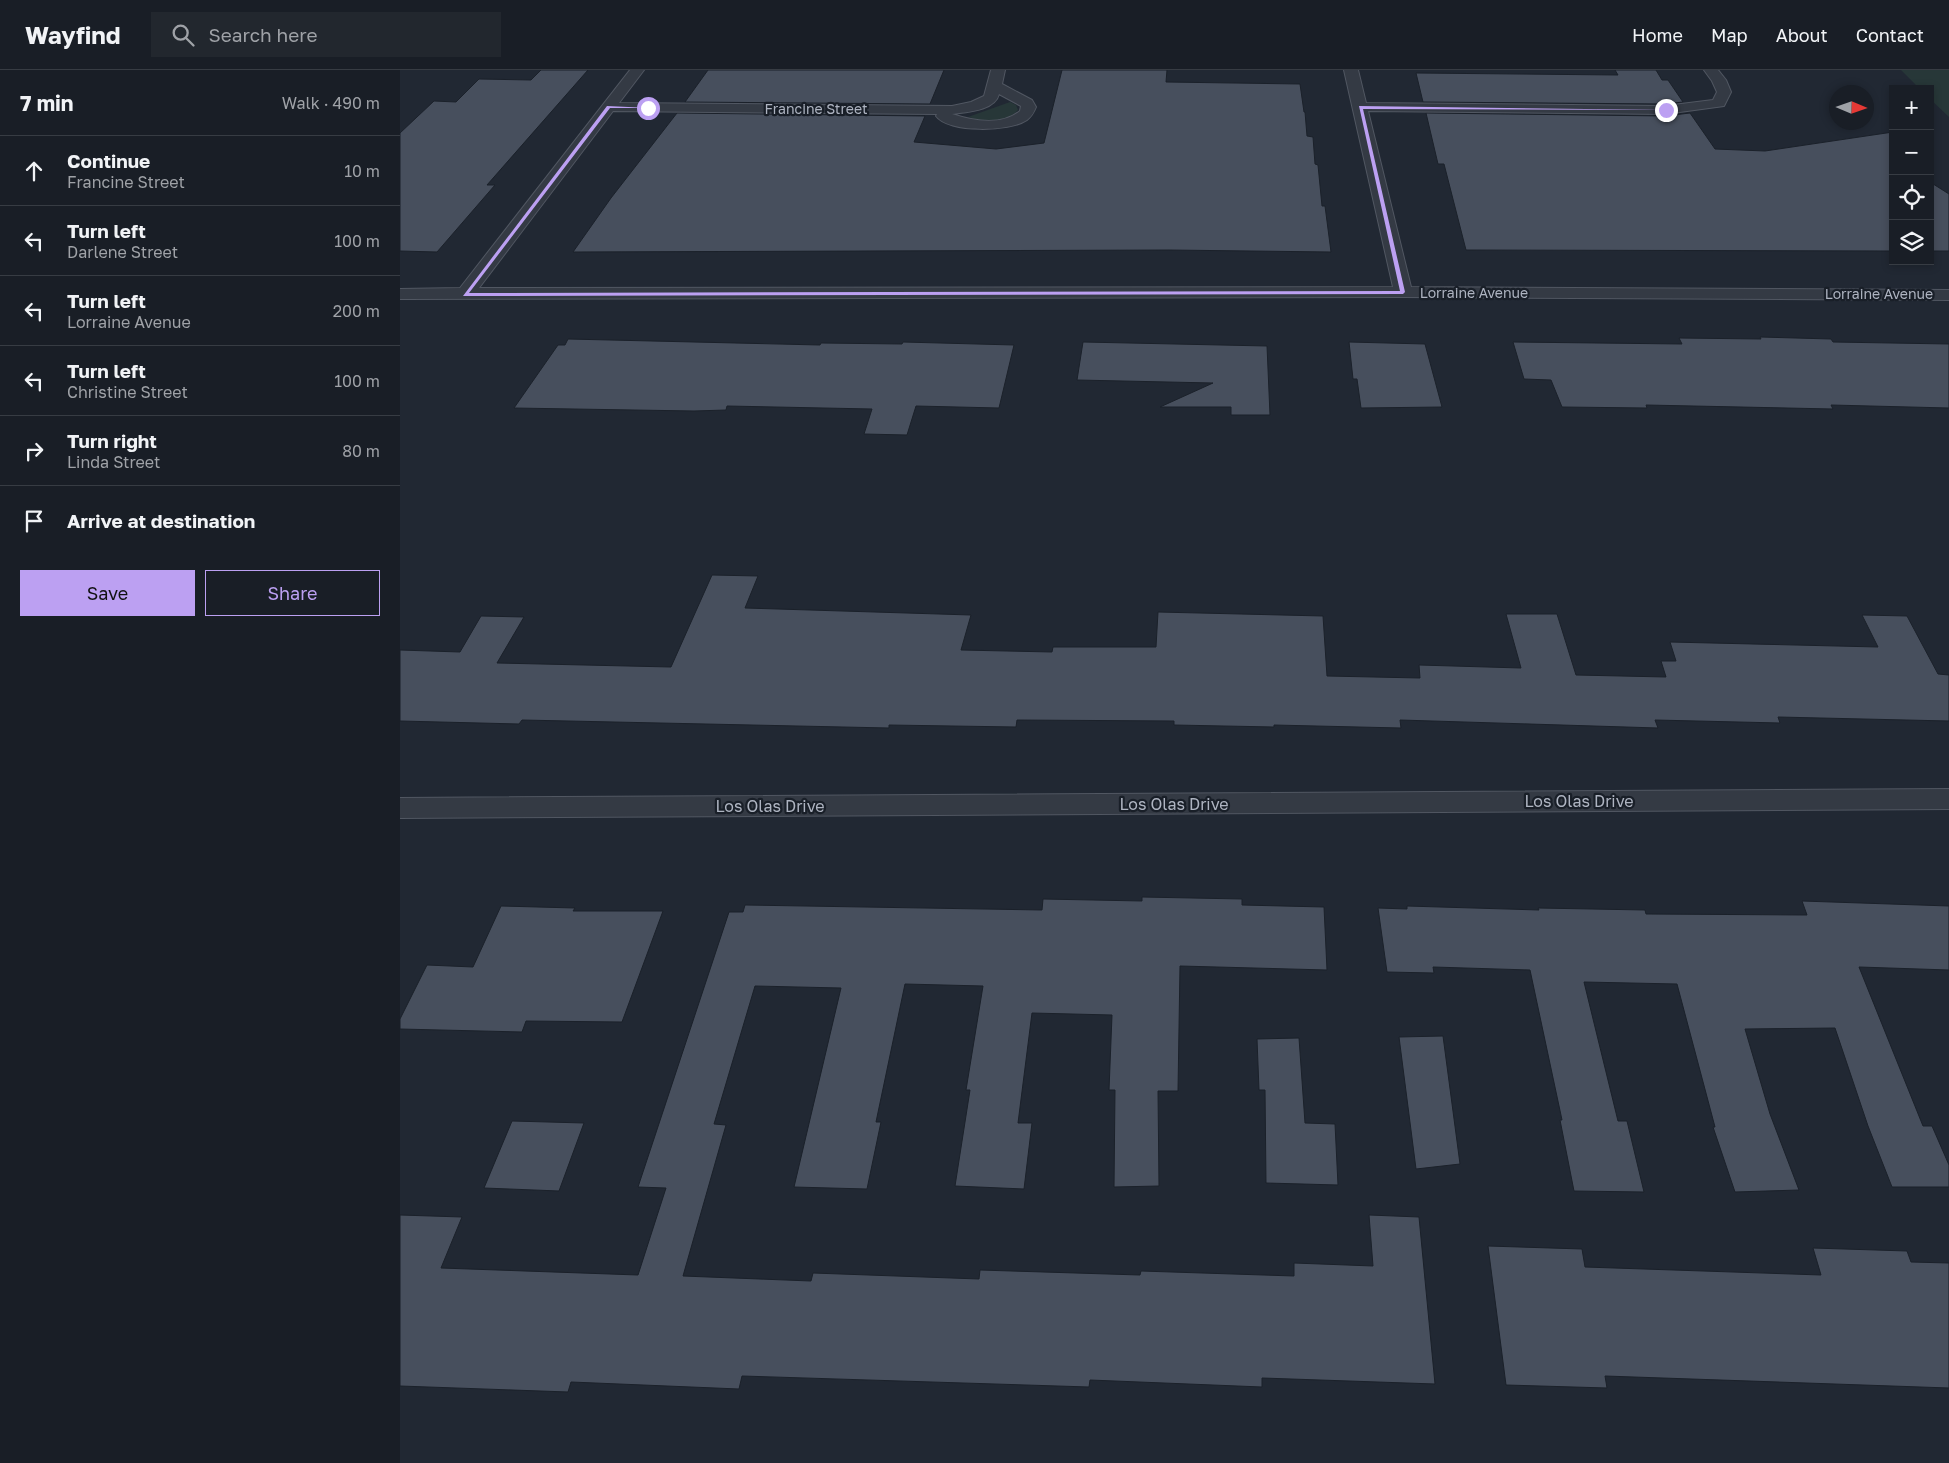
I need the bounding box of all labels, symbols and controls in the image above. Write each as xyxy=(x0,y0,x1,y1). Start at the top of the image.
search box xyxy=(151,12,501,57)
text: Wayfind xyxy=(25,20,121,49)
icon: search xyxy=(169,21,197,49)
text: Search here xyxy=(209,23,317,46)
text: Home xyxy=(1632,24,1683,46)
text: Map xyxy=(1711,24,1748,46)
text: About xyxy=(1776,24,1828,46)
text: Contact xyxy=(1856,24,1924,46)
north arrow xyxy=(1829,85,1874,130)
map controls xyxy=(1889,85,1934,265)
button: + xyxy=(1889,85,1934,130)
text: 7 min xyxy=(20,90,74,116)
text: Walk · 490 m xyxy=(282,93,380,113)
route start xyxy=(637,97,660,120)
route end xyxy=(1655,99,1678,122)
street label: Francine Street xyxy=(764,100,868,117)
button: − xyxy=(1889,130,1934,175)
text: Continue xyxy=(67,149,150,172)
icon: ahead xyxy=(20,157,48,185)
text: 10 m xyxy=(344,161,380,181)
text: Francine Street xyxy=(67,172,185,192)
button: locate xyxy=(1889,175,1934,220)
text: Turn left xyxy=(67,219,146,242)
button: layers xyxy=(1889,220,1934,265)
icon: left xyxy=(20,227,48,255)
text: 100 m xyxy=(334,231,380,251)
text: Darlene Street xyxy=(67,242,178,262)
street label: Lorraine Avenue xyxy=(1420,284,1528,301)
street label: Lorraine Avenue xyxy=(1825,285,1933,302)
text: Turn left xyxy=(67,289,146,312)
icon: left xyxy=(20,297,48,325)
text: 200 m xyxy=(333,301,380,321)
text: Lorraine Avenue xyxy=(67,312,191,332)
text: Turn left xyxy=(67,359,146,382)
icon: left xyxy=(20,367,48,395)
text: 100 m xyxy=(334,371,380,391)
text: Christine Street xyxy=(67,382,188,402)
text: Turn right xyxy=(67,429,157,452)
icon: right xyxy=(20,437,48,465)
text: 80 m xyxy=(342,441,380,461)
text: Linda Street xyxy=(67,452,161,472)
icon: arrive xyxy=(20,507,48,535)
text: Arrive at destination xyxy=(67,509,255,532)
button: Save xyxy=(20,570,195,616)
button: Share xyxy=(205,570,380,616)
street label: Los Olas Drive xyxy=(1524,791,1634,811)
street label: Los Olas Drive xyxy=(1119,794,1229,814)
street label: Los Olas Drive xyxy=(715,796,825,816)

